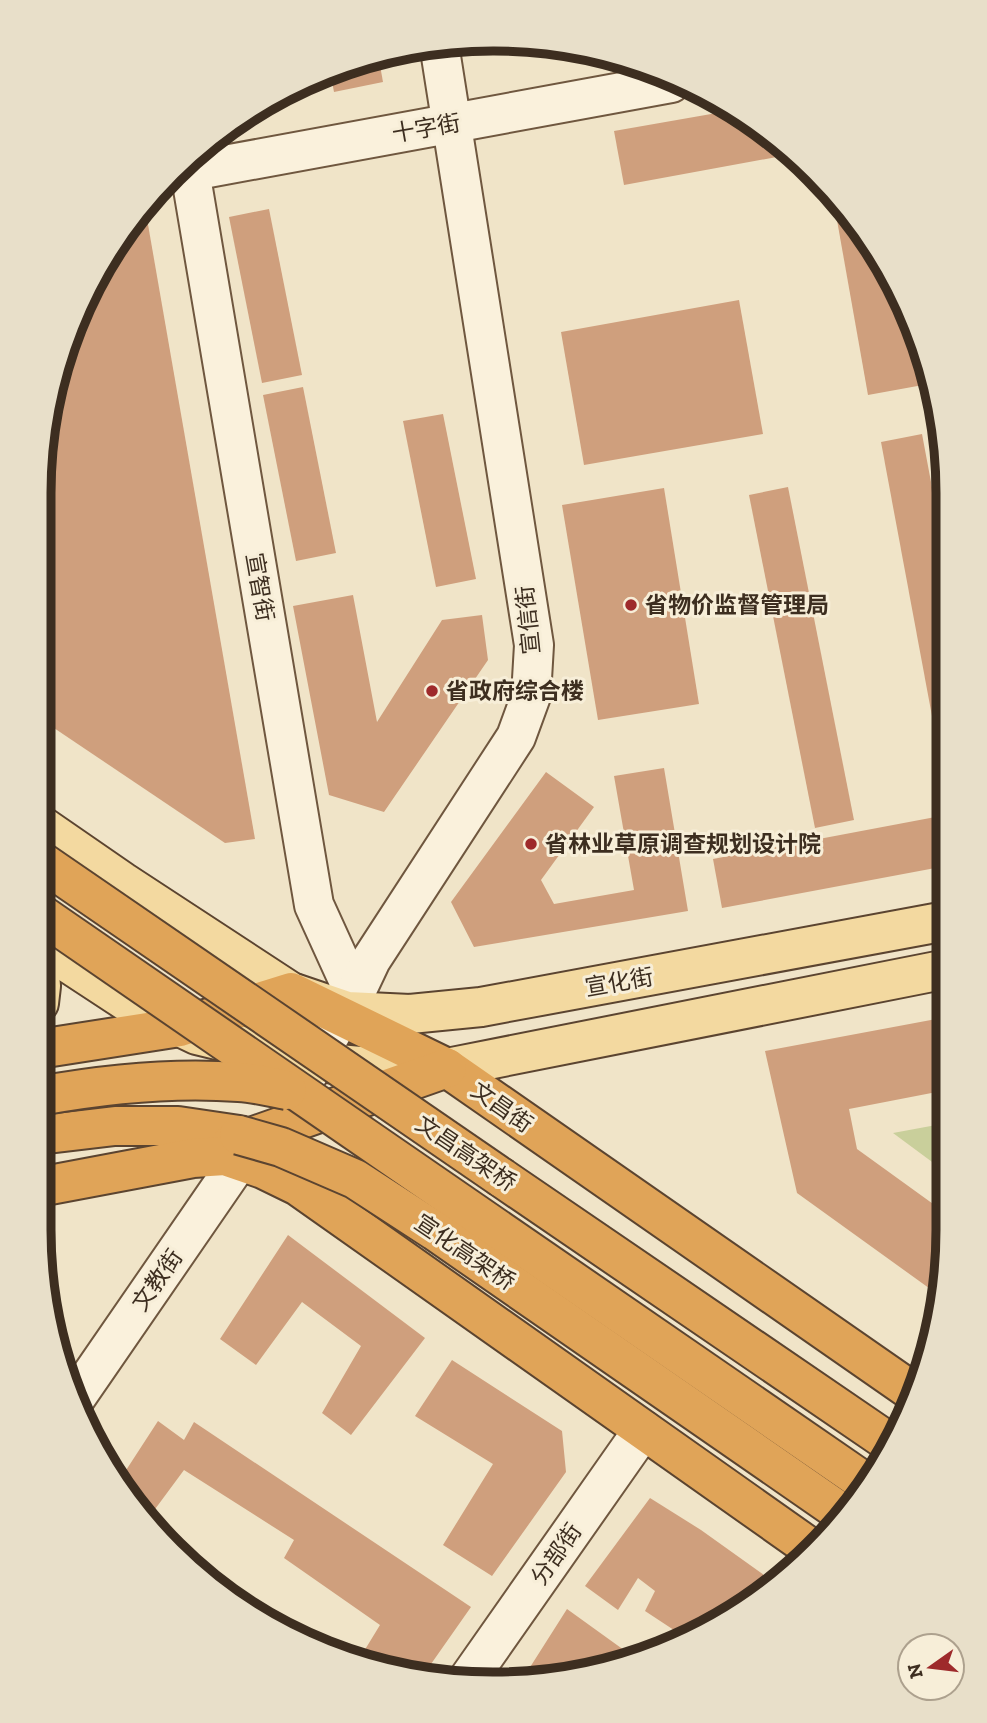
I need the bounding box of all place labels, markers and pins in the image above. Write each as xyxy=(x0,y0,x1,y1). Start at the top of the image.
place label: 省物价监督管理局 xyxy=(645,591,829,619)
marker: 省物价监督管理局 xyxy=(623,597,639,613)
place label: 省政府综合楼 xyxy=(446,677,584,705)
marker: 省政府综合楼 xyxy=(424,683,440,699)
place label: 省林业草原调查规划设计院 xyxy=(545,830,821,858)
marker: 省林业草原调查规划设计院 xyxy=(523,836,539,852)

